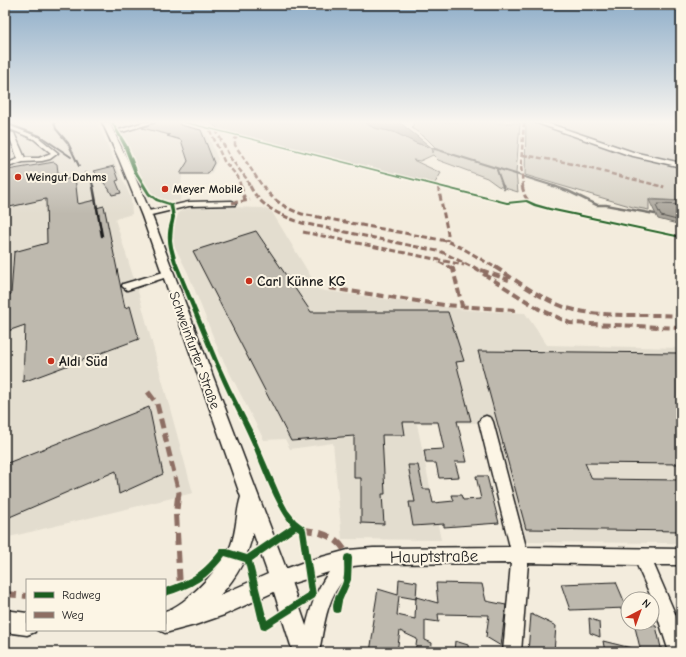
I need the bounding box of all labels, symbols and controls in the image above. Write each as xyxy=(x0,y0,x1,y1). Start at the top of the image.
place label: Weingut Dahms xyxy=(26,170,106,184)
marker: Weingut Dahms xyxy=(13,172,23,182)
place label: Meyer Mobile xyxy=(173,182,243,196)
marker: Meyer Mobile xyxy=(160,184,170,194)
place label: Carl Kühne KG xyxy=(257,273,346,290)
marker: Carl Kühne KG xyxy=(244,276,254,286)
street label: Schweinfurter Straße xyxy=(165,289,224,411)
place label: Aldi Süd xyxy=(59,353,108,370)
marker: Aldi Süd xyxy=(46,356,56,366)
street label: Hauptstraße xyxy=(390,546,478,567)
legend xyxy=(26,579,166,631)
text: Radweg xyxy=(62,588,101,602)
north arrow xyxy=(620,591,660,631)
text: N xyxy=(639,597,653,611)
text: Weg xyxy=(62,608,84,622)

